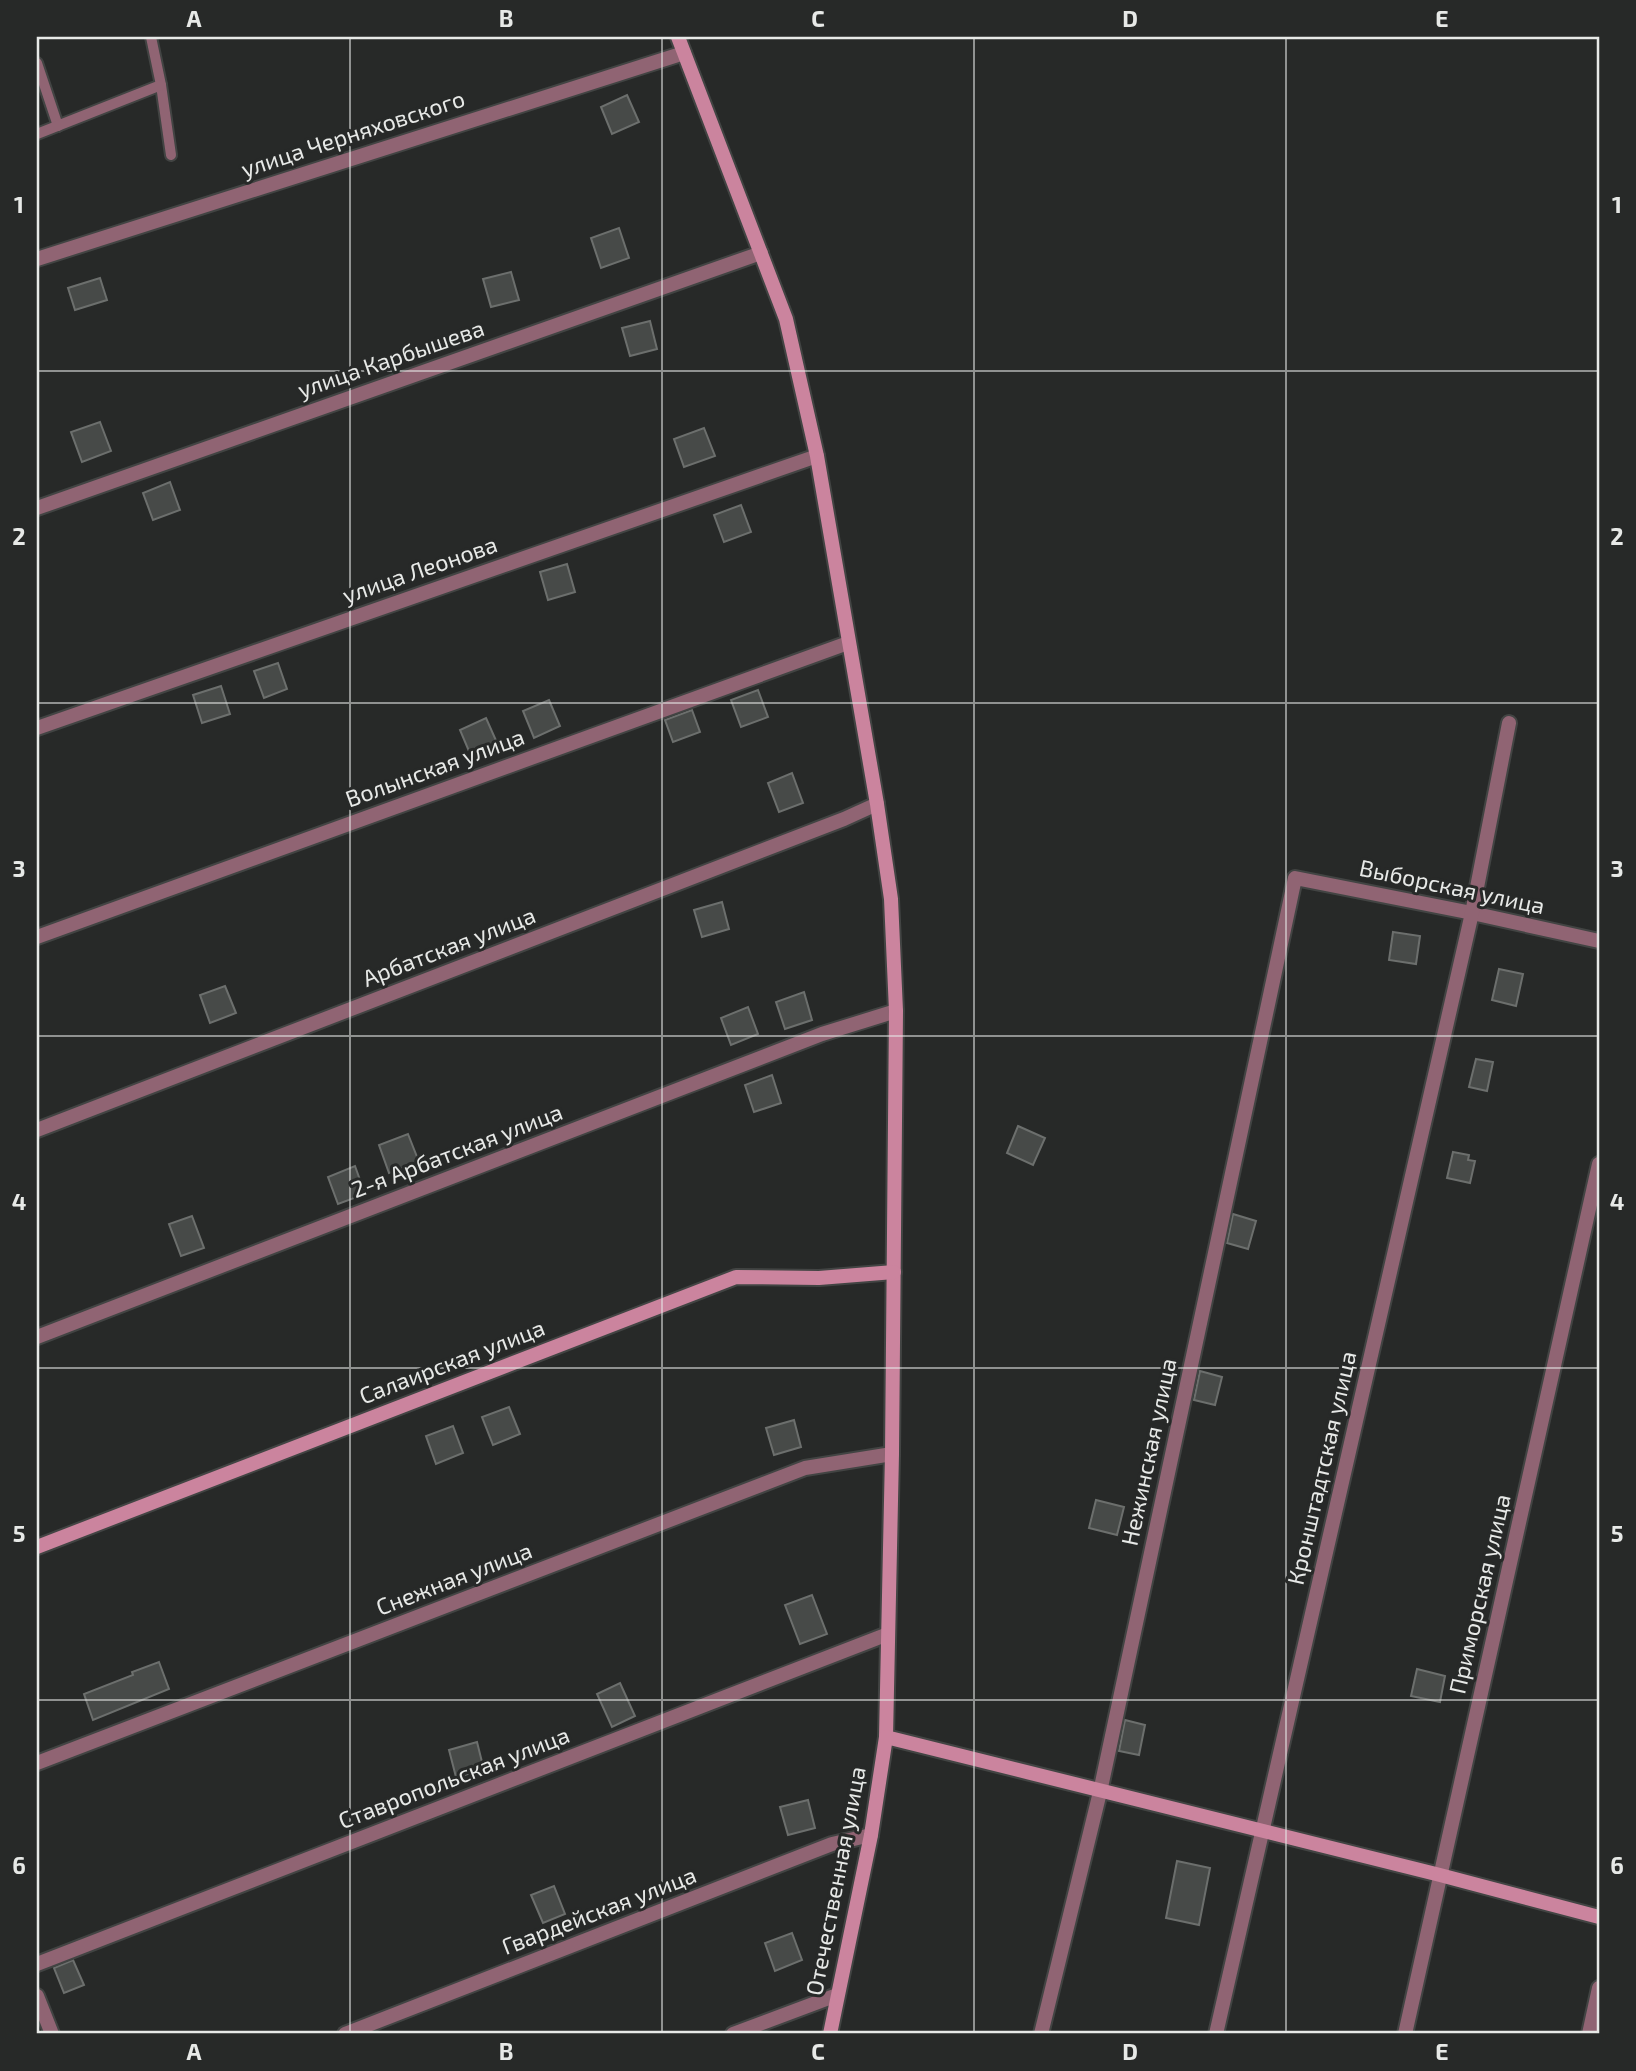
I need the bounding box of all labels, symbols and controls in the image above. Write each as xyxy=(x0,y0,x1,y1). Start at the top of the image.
text: A xyxy=(186,4,202,32)
text: B xyxy=(499,4,513,32)
text: C xyxy=(811,4,825,32)
text: D xyxy=(1122,4,1138,32)
text: E xyxy=(1435,4,1449,32)
street label: улица Черняховского xyxy=(237,84,468,183)
text: 1 xyxy=(14,190,24,218)
text: 1 xyxy=(1612,190,1622,218)
street label: улица Карбышева xyxy=(294,313,488,404)
text: 2 xyxy=(12,522,26,550)
text: 2 xyxy=(1610,522,1624,550)
street label: улица Леонова xyxy=(339,529,501,610)
street label: Волынская улица xyxy=(341,722,528,813)
street label: Выборская улица xyxy=(1357,853,1547,920)
text: 3 xyxy=(12,854,26,882)
text: 3 xyxy=(1610,854,1624,882)
street label: Арбатская улица xyxy=(358,900,539,993)
street label: 2-я Арбатская улица xyxy=(347,1097,566,1204)
text: 4 xyxy=(12,1187,26,1215)
text: 4 xyxy=(1610,1187,1624,1215)
street label: Салаирская улица xyxy=(355,1313,549,1410)
street label: Кронштадтская улица xyxy=(1281,1348,1363,1587)
street label: Нежинская улица xyxy=(1114,1356,1183,1548)
street label: Приморская улица xyxy=(1442,1491,1517,1697)
text: 5 xyxy=(13,1519,25,1547)
text: 5 xyxy=(1611,1519,1623,1547)
street label: Снежная улица xyxy=(372,1535,536,1622)
street label: Ставропольская улица xyxy=(334,1720,574,1835)
street label: Отечественная улица xyxy=(799,1764,872,1998)
text: 6 xyxy=(12,1851,26,1879)
text: 6 xyxy=(1610,1851,1624,1879)
street label: Гвардейская улица xyxy=(497,1860,700,1961)
text: A xyxy=(186,2037,202,2065)
text: B xyxy=(499,2037,513,2065)
text: C xyxy=(811,2037,825,2065)
text: D xyxy=(1122,2037,1138,2065)
text: E xyxy=(1435,2037,1449,2065)

